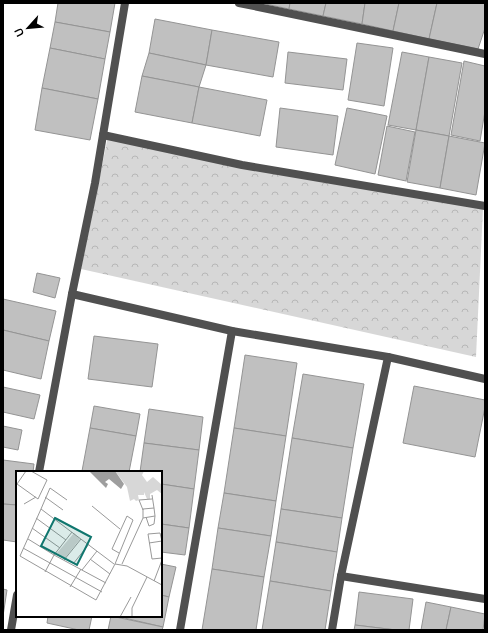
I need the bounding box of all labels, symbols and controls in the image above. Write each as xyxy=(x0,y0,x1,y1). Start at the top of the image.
north arrow xyxy=(8,8,48,48)
text: U xyxy=(11,26,27,39)
inset map xyxy=(16,471,162,617)

